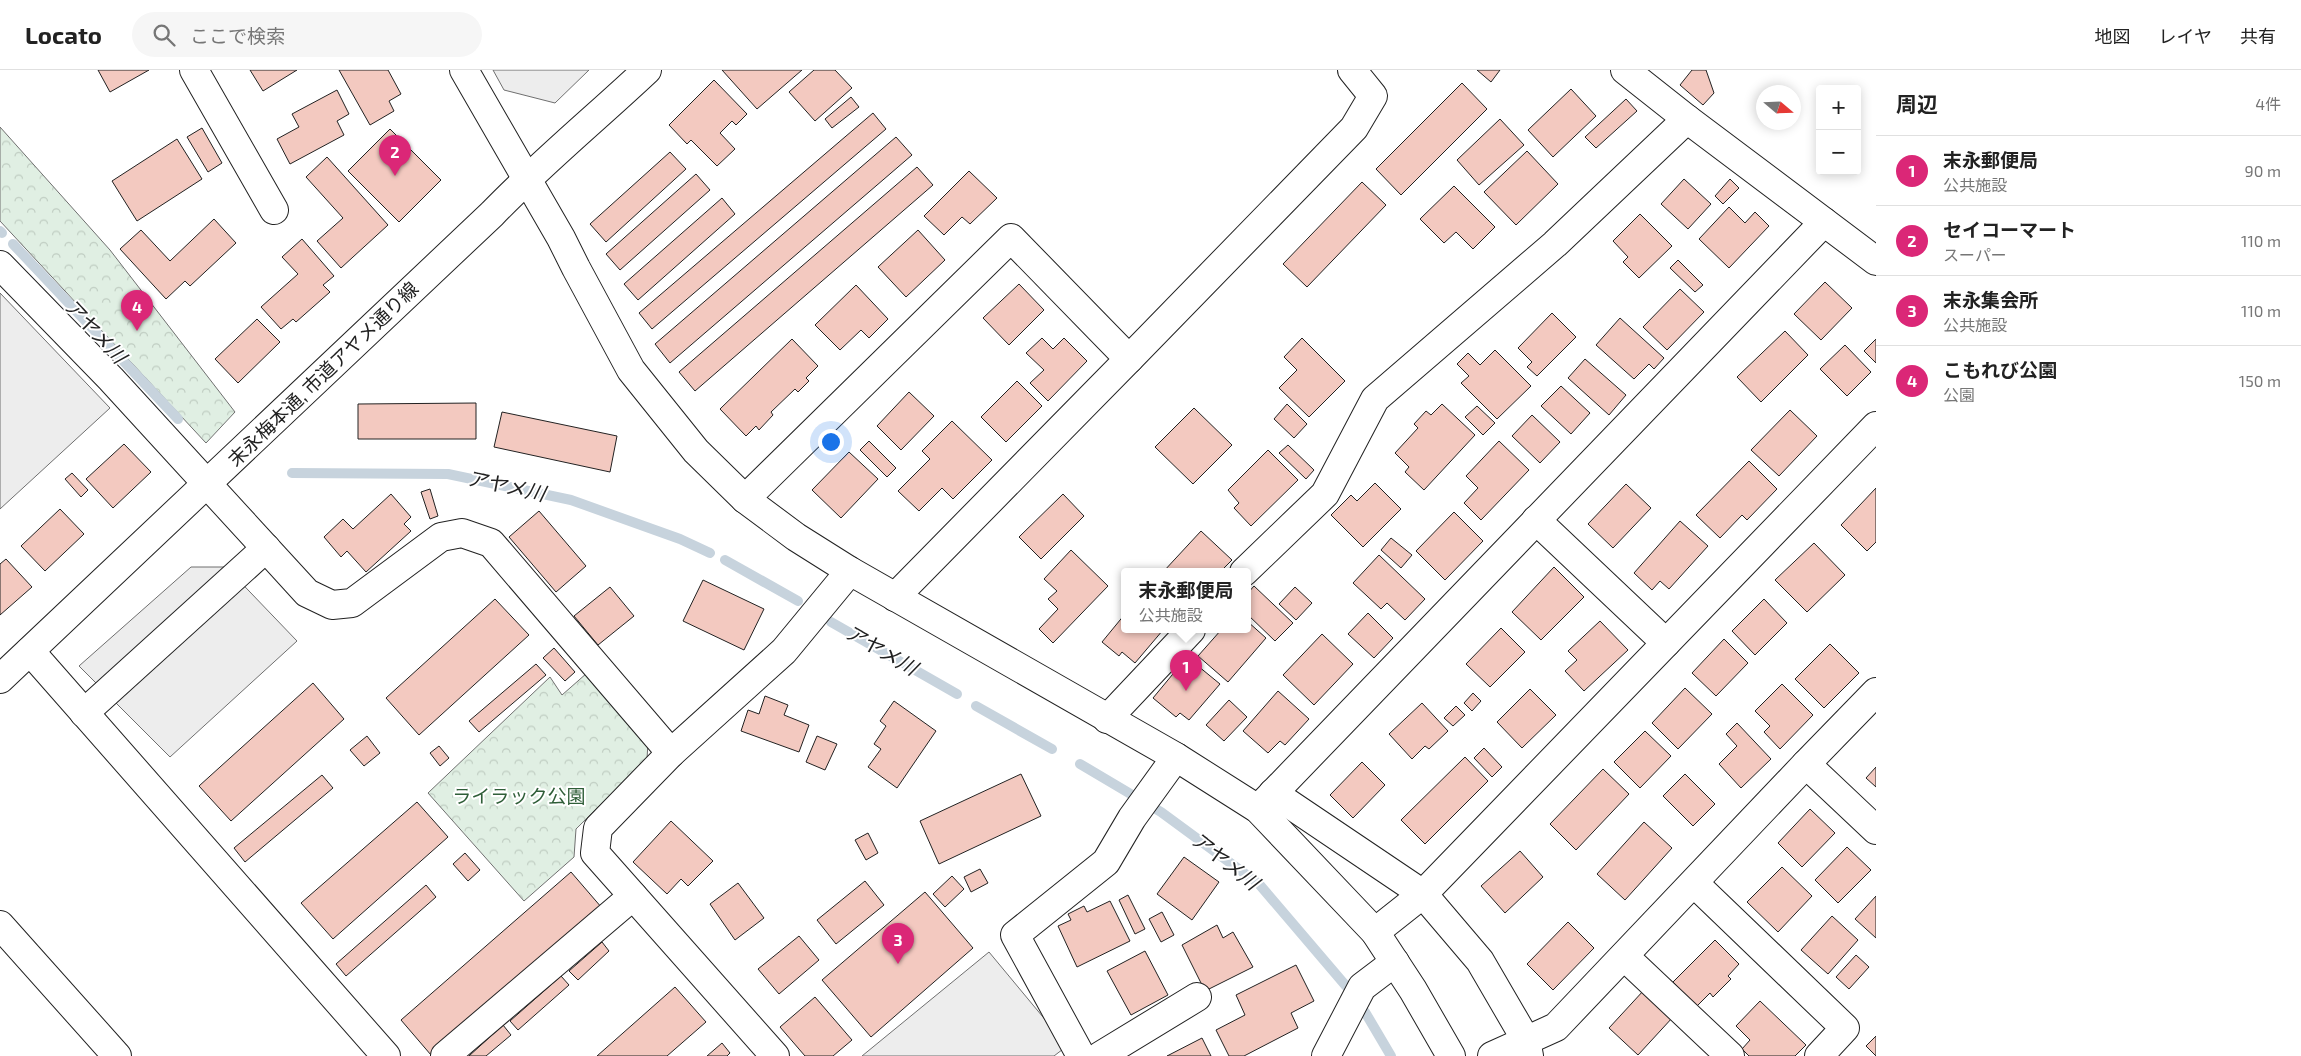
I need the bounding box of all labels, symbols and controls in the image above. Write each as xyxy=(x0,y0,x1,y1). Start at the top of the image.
search box xyxy=(132,12,482,57)
text: Locato xyxy=(25,20,102,49)
icon: search xyxy=(150,21,178,49)
text: ここで検索 xyxy=(190,24,285,47)
text: 地図 xyxy=(2095,25,2131,47)
text: レイヤ xyxy=(2159,25,2212,47)
text: 共有 xyxy=(2240,25,2276,47)
north arrow xyxy=(1756,85,1801,130)
map controls xyxy=(1816,85,1861,175)
button: + xyxy=(1816,85,1861,130)
text: 周辺 xyxy=(1896,91,1938,116)
text: 4件 xyxy=(2255,94,2281,113)
button: − xyxy=(1816,130,1861,175)
pin: 2 xyxy=(379,135,411,176)
text: 末永郵便局 xyxy=(1943,148,2038,171)
text: 1 xyxy=(1909,161,1915,180)
text: 90 m xyxy=(2245,161,2281,180)
text: 公共施設 xyxy=(1943,175,2007,194)
text: セイコーマート xyxy=(1943,218,2076,241)
text: 2 xyxy=(1907,231,1917,250)
text: 110 m xyxy=(2241,231,2281,250)
text: スーパー xyxy=(1943,245,2007,264)
street label: 末永梅本通, 市道アヤメ通り線 xyxy=(223,277,422,471)
text: 末永集会所 xyxy=(1943,288,2038,311)
pin: 4 xyxy=(121,290,153,331)
water label: アヤメ川 xyxy=(60,293,133,369)
text: 3 xyxy=(1907,301,1917,320)
text: 110 m xyxy=(2241,301,2281,320)
text: 公共施設 xyxy=(1943,315,2007,334)
text: こもれび公園 xyxy=(1943,358,2057,381)
text: 4 xyxy=(1907,371,1917,390)
text: 150 m xyxy=(2239,371,2281,390)
text: 公園 xyxy=(1943,385,1975,404)
your location xyxy=(818,429,844,455)
water label: アヤメ川 xyxy=(465,465,550,505)
popup xyxy=(1121,568,1251,633)
text: 末永郵便局 xyxy=(1138,578,1234,601)
text: 公共施設 xyxy=(1138,605,1203,624)
water label: アヤメ川 xyxy=(841,619,924,680)
pin: 1 xyxy=(1170,650,1202,691)
park label: ライラック公園 xyxy=(452,784,586,807)
water label: アヤメ川 xyxy=(1187,826,1266,895)
pin: 3 xyxy=(882,923,914,964)

